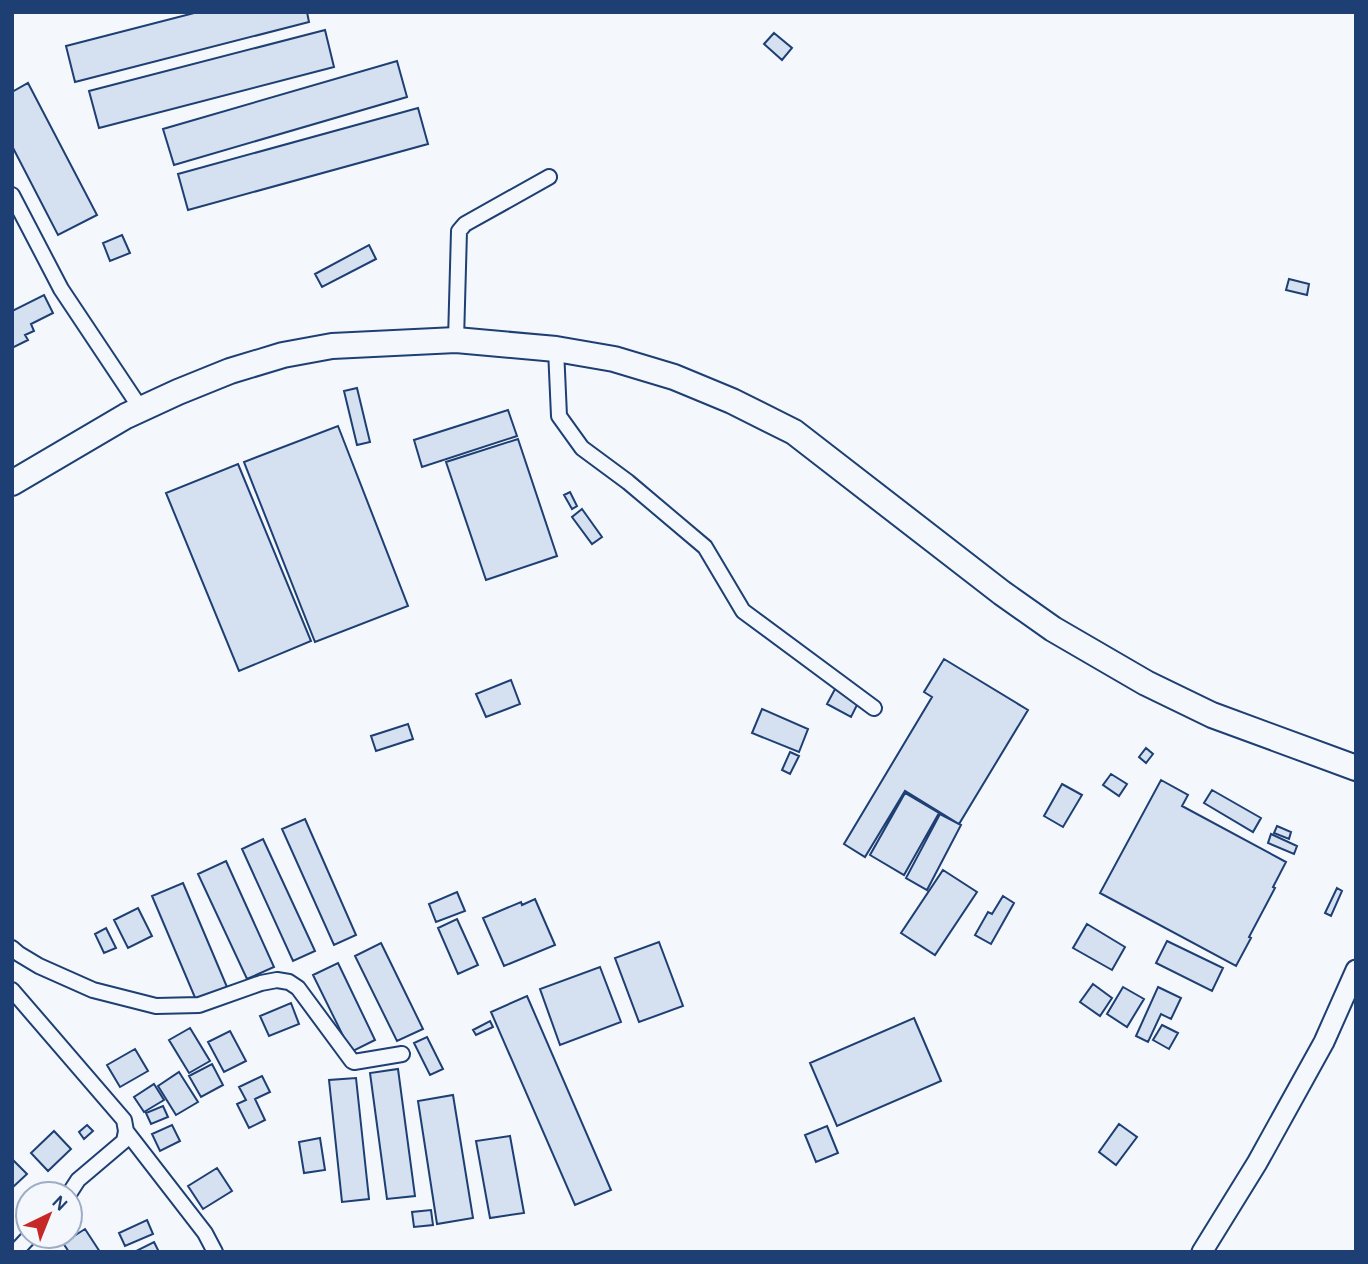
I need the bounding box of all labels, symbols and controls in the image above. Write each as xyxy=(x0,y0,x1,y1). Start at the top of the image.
north arrow xyxy=(14,1180,84,1250)
text: N xyxy=(47,1191,72,1216)

